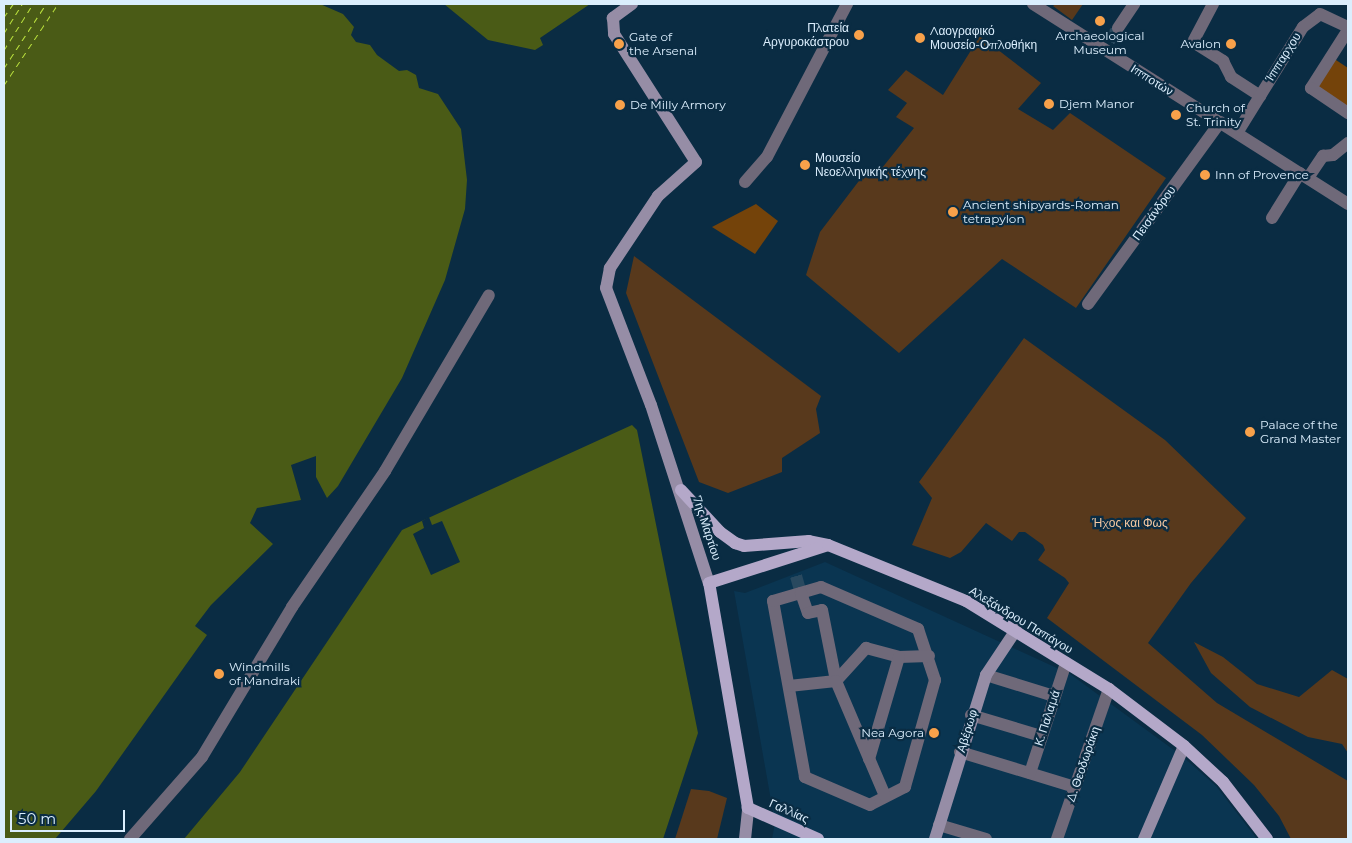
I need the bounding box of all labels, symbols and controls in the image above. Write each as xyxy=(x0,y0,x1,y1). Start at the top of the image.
marker: Archaeological Museum xyxy=(1094,15,1106,27)
place label: Πλατεία Αργυροκάστρου xyxy=(763,21,849,49)
place label: Λαογραφικό Μουσείο-Οπλοθήκη xyxy=(930,24,1037,52)
marker: Πλατεία Αργυροκάστρου xyxy=(853,29,865,41)
place label: Archaeological Museum xyxy=(1055,29,1145,57)
place label: Gate of the Arsenal xyxy=(629,30,697,58)
street label: Ίππαρχου xyxy=(1262,30,1304,84)
marker: Λαογραφικό Μουσείο-Οπλοθήκη xyxy=(914,32,926,44)
place label: Avalon xyxy=(1180,37,1221,51)
marker: Gate of the Arsenal xyxy=(613,38,625,50)
marker: Avalon xyxy=(1225,38,1237,50)
street label: Ιπποτών xyxy=(1128,61,1176,99)
place label: Djem Manor xyxy=(1059,97,1134,111)
place label: De Milly Armory xyxy=(630,98,726,112)
marker: Djem Manor xyxy=(1043,98,1055,110)
marker: De Milly Armory xyxy=(614,99,626,111)
place label: Church of St. Trinity xyxy=(1186,101,1245,129)
marker: Church of St. Trinity xyxy=(1170,109,1182,121)
place label: Μουσείο Νεοελληνικής τέχνης xyxy=(815,151,926,179)
marker: Μουσείο Νεοελληνικής τέχνης xyxy=(799,159,811,171)
place label: Inn of Provence xyxy=(1215,168,1309,182)
marker: Inn of Provence xyxy=(1199,169,1211,181)
street label: Πεισάνδρου xyxy=(1129,183,1179,243)
place label: Ancient shipyards-Roman tetrapylon xyxy=(963,198,1119,226)
marker: Ancient shipyards-Roman tetrapylon xyxy=(947,206,959,218)
place label: Palace of the Grand Master xyxy=(1260,418,1341,446)
marker: Palace of the Grand Master xyxy=(1244,426,1256,438)
street label: 7ης Μαρτίου xyxy=(690,494,724,562)
park label: Ήχος και Φως xyxy=(1092,516,1168,530)
street label: Αλεξάνδρου Παπάγου xyxy=(967,583,1075,657)
place label: Windmills of Mandraki xyxy=(229,660,300,688)
marker: Windmills of Mandraki xyxy=(213,668,225,680)
street label: Κ. Παλαμά xyxy=(1031,688,1063,748)
street label: Αβέρωφ xyxy=(954,708,980,754)
street label: Δ. Θεοδωράκη xyxy=(1063,725,1103,803)
place label: Nea Agora xyxy=(861,726,924,740)
marker: Nea Agora xyxy=(928,727,940,739)
street label: Γαλλίας xyxy=(767,796,811,826)
scale bar xyxy=(12,800,128,832)
text: 50 m xyxy=(18,809,56,828)

